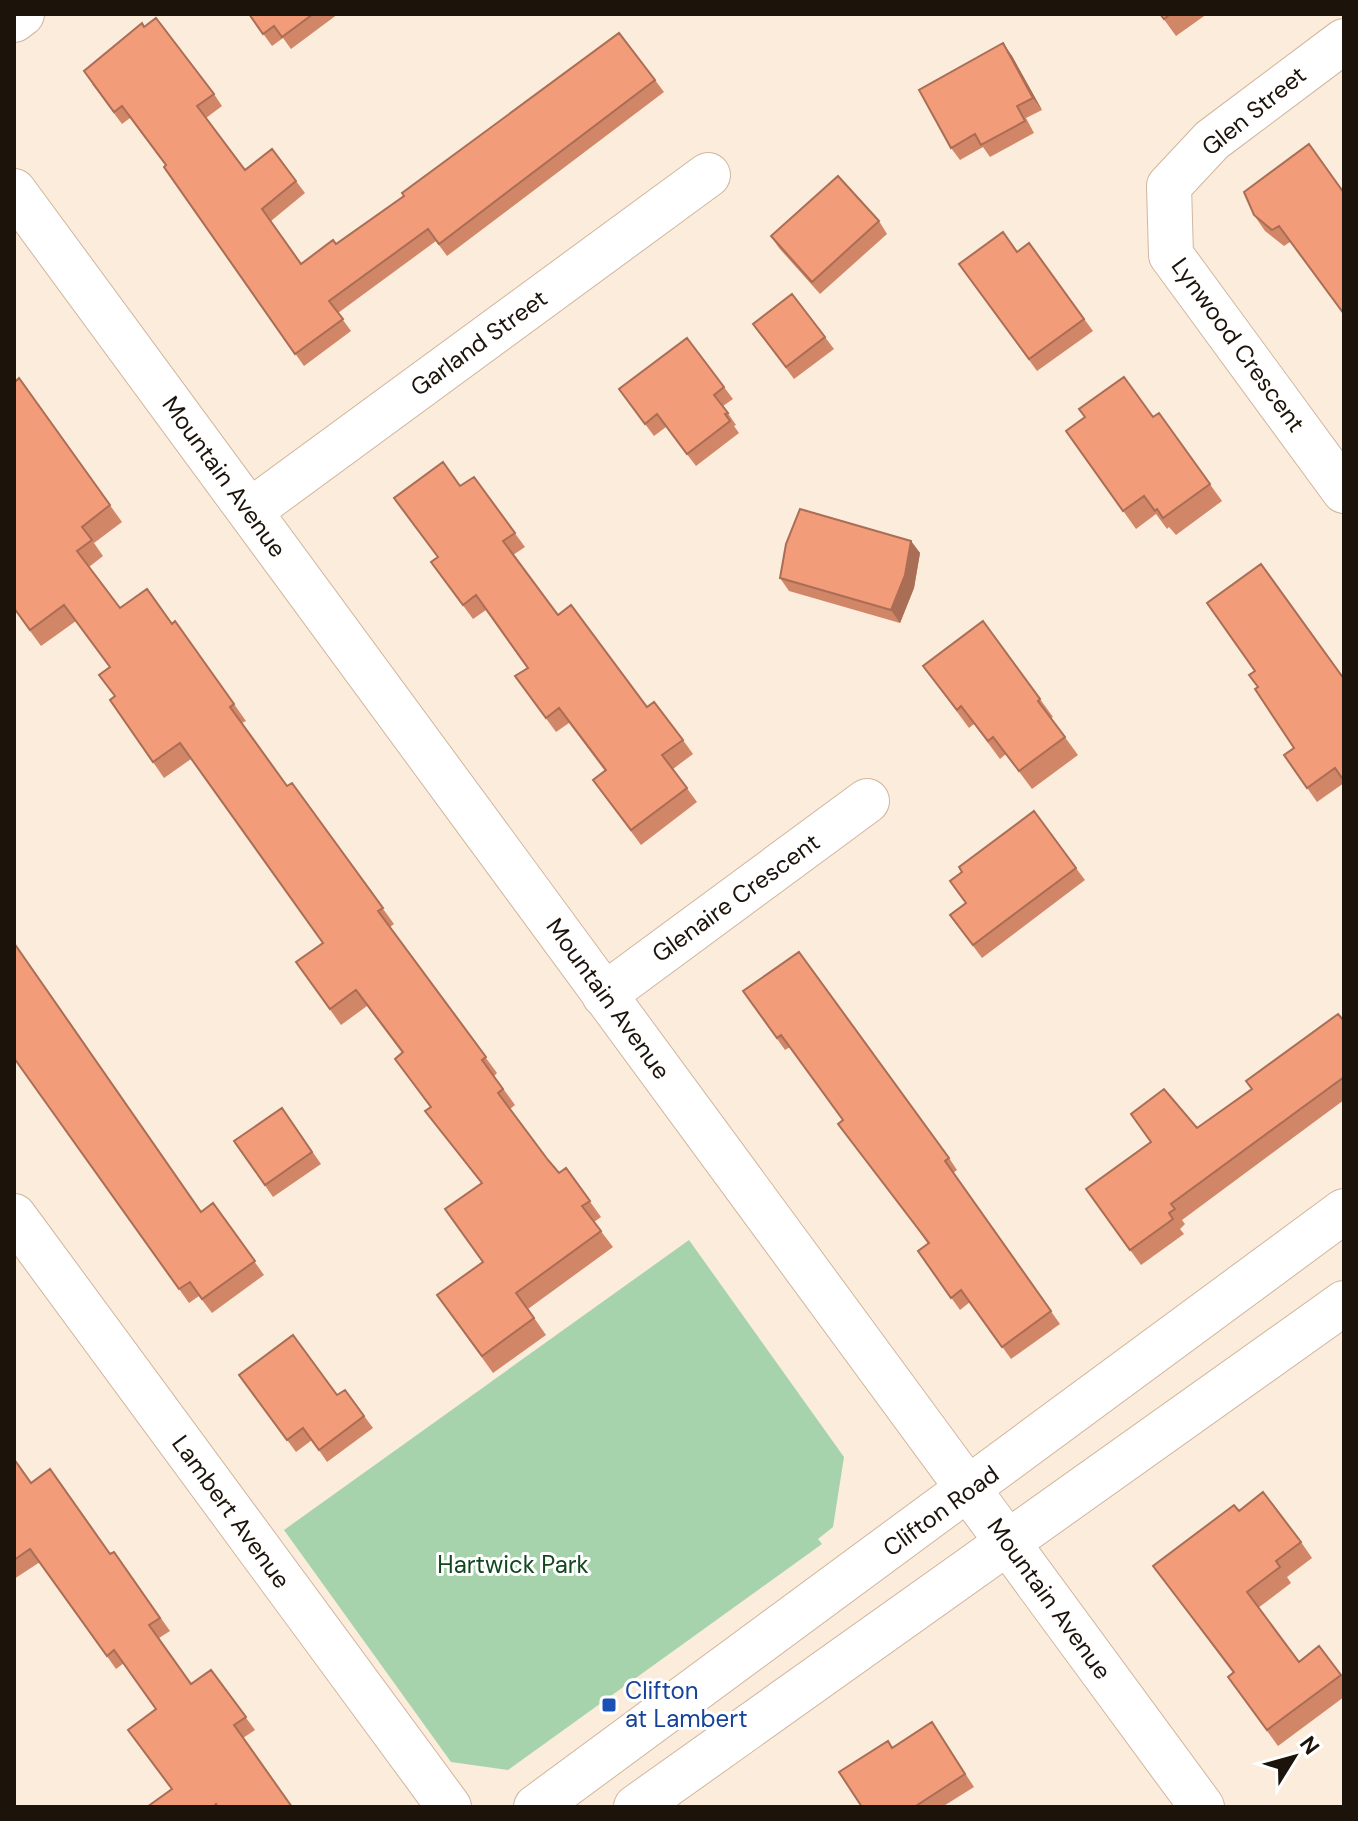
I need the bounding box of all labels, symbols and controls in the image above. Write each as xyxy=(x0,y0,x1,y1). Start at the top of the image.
street label: Glen Street xyxy=(1195,59,1312,162)
street label: Lynwood Crescent xyxy=(1165,251,1312,438)
street label: Garland Street xyxy=(404,283,553,403)
street label: Mountain Avenue xyxy=(155,390,293,563)
street label: Glenaire Crescent xyxy=(646,826,826,969)
street label: Mountain Avenue xyxy=(539,912,677,1085)
street label: Lambert Avenue xyxy=(165,1429,297,1594)
street label: Clifton Road xyxy=(877,1458,1005,1563)
street label: Mountain Avenue xyxy=(980,1512,1118,1685)
park label: Hartwick Park xyxy=(437,1549,589,1580)
place label: Clifton at Lambert xyxy=(625,1675,748,1734)
marker: Clifton at Lambert xyxy=(600,1696,618,1714)
north arrow xyxy=(1254,1717,1334,1797)
text: N xyxy=(1293,1730,1326,1760)

